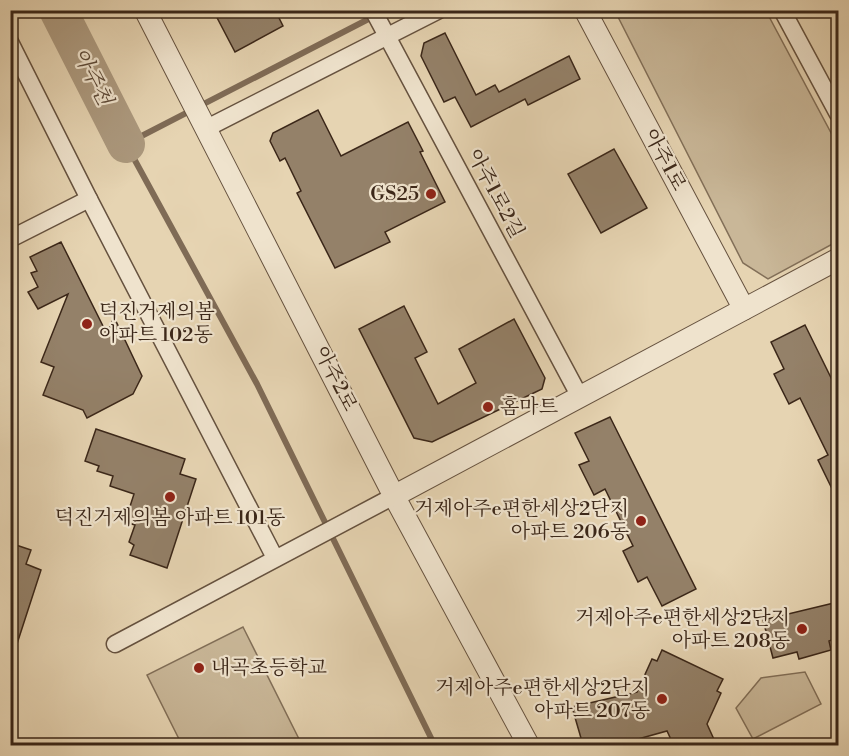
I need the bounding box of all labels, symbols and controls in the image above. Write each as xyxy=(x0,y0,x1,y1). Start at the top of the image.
water label: 아주천 xyxy=(67,44,118,112)
street label: 아주1로 xyxy=(637,125,691,195)
street label: 아주1로2길 xyxy=(461,145,529,243)
place label: GS25 xyxy=(370,182,419,207)
marker: GS25 xyxy=(424,187,438,201)
place label: 덕진거제의봄 아파트 102동 xyxy=(99,300,215,348)
marker: 덕진거제의봄 아파트 102동 xyxy=(80,317,94,331)
street label: 아주2로 xyxy=(308,342,362,416)
place label: 홈마트 xyxy=(500,395,558,420)
marker: 홈마트 xyxy=(481,400,495,414)
marker: 덕진거제의봄 아파트 101동 xyxy=(163,490,177,504)
place label: 거제아주e편한세상2단지 아파트 206동 xyxy=(414,497,629,545)
place label: 덕진거제의봄 아파트 101동 xyxy=(55,506,285,531)
marker: 거제아주e편한세상2단지 아파트 206동 xyxy=(634,514,648,528)
place label: 거제아주e편한세상2단지 아파트 208동 xyxy=(575,606,790,654)
marker: 거제아주e편한세상2단지 아파트 208동 xyxy=(795,622,809,636)
place label: 내곡초등학교 xyxy=(211,656,328,681)
marker: 내곡초등학교 xyxy=(192,661,206,675)
place label: 거제아주e편한세상2단지 아파트 207동 xyxy=(435,676,650,724)
marker: 거제아주e편한세상2단지 아파트 207동 xyxy=(655,692,669,706)

